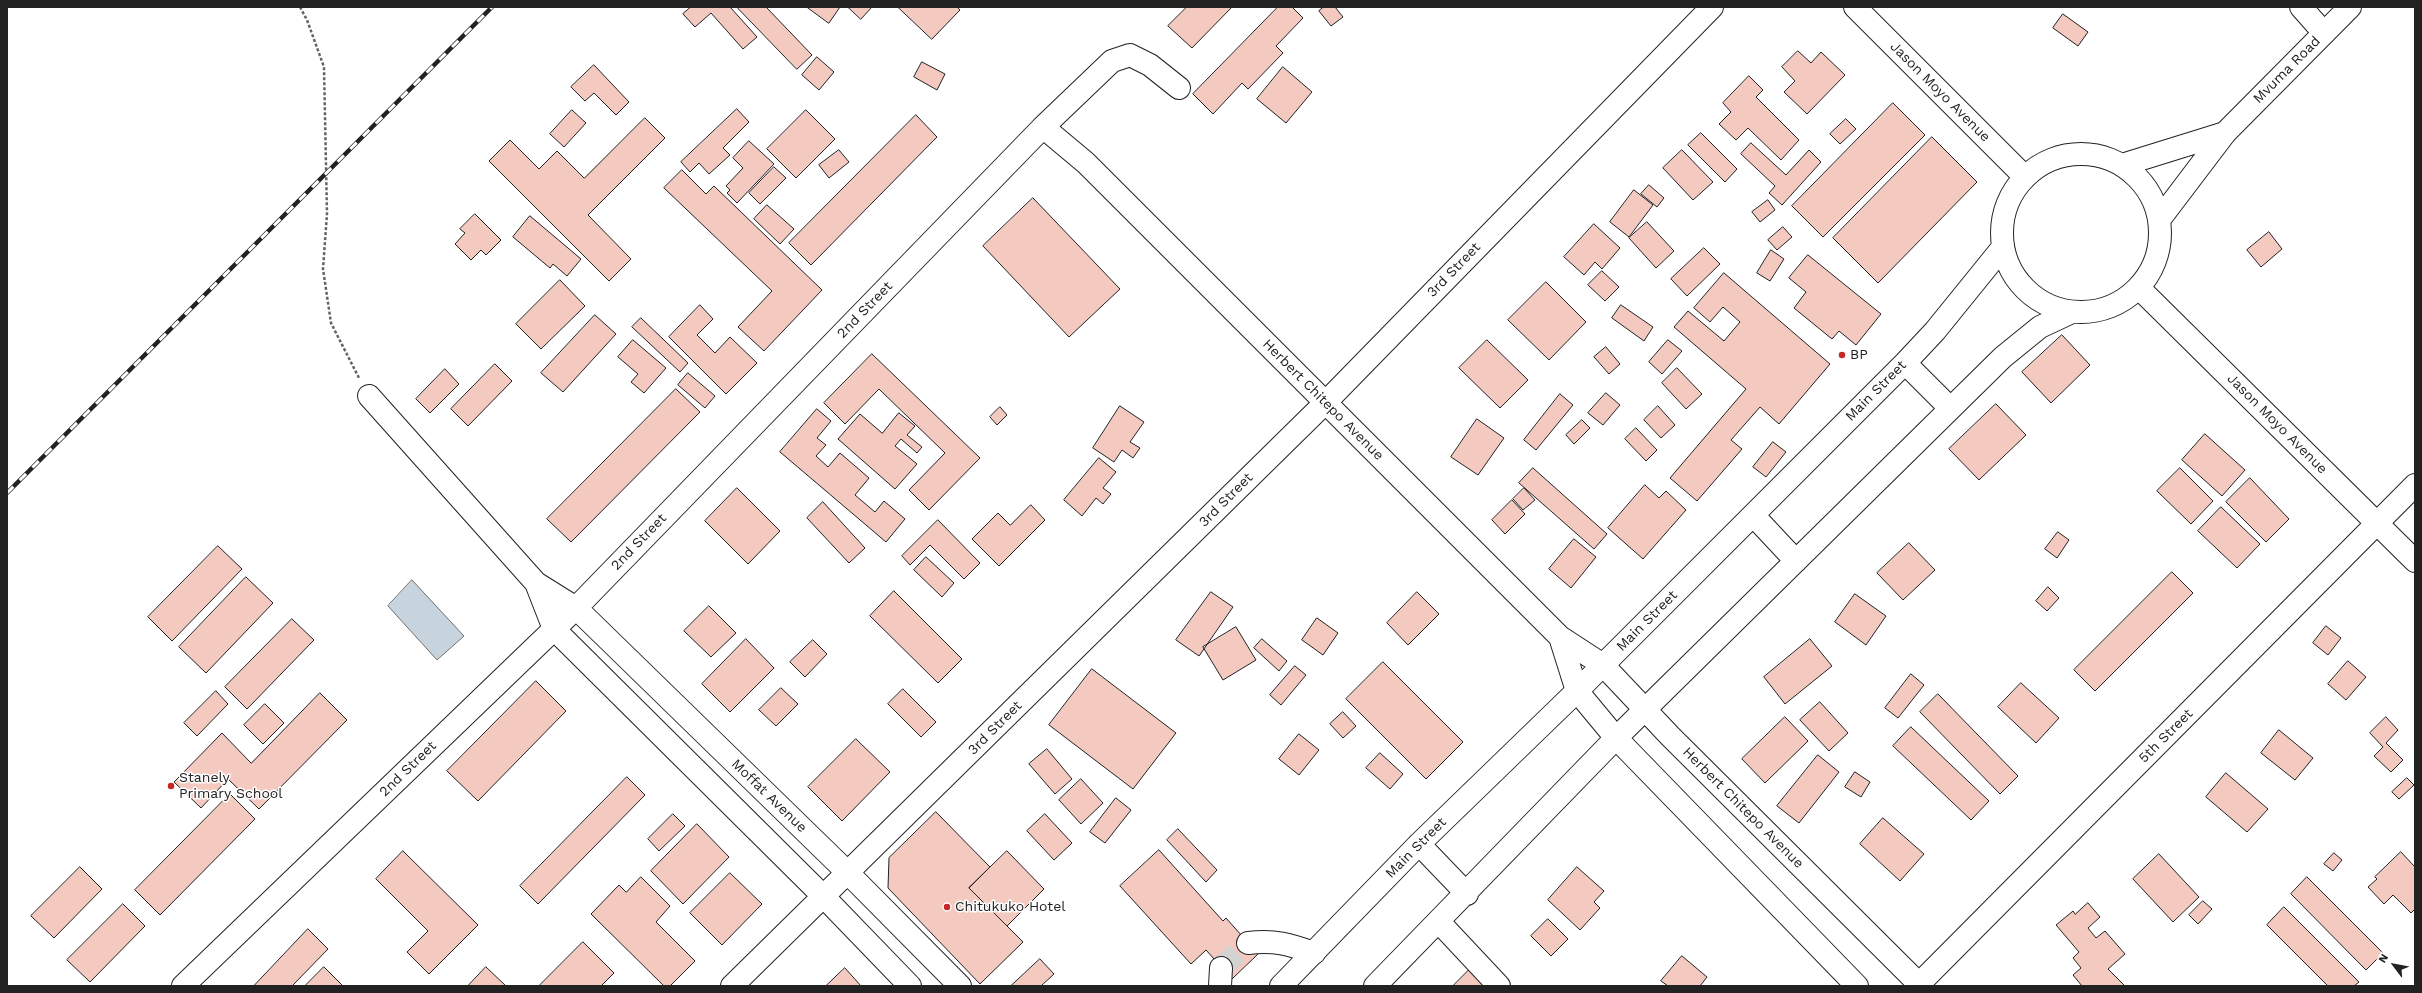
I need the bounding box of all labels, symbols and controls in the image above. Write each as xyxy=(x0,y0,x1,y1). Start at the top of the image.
street label: Mvuma Road xyxy=(2250,33,2324,107)
street label: Jason Moyo Avenue xyxy=(1886,38,1994,146)
street label: 3rd Street xyxy=(1424,239,1484,301)
street label: 2nd Street xyxy=(834,278,896,342)
street label: Herbert Chitepo Avenue xyxy=(1259,336,1387,464)
place label: BP xyxy=(1850,347,1868,363)
marker: BP xyxy=(1837,350,1847,360)
street label: Main Street xyxy=(1842,357,1910,425)
street label: Jason Moyo Avenue xyxy=(2223,370,2331,478)
street label: 3rd Street xyxy=(1196,470,1256,530)
street label: 2nd Street xyxy=(608,510,670,574)
street label: Main Street xyxy=(1613,587,1681,655)
street label: 3rd Street xyxy=(965,698,1025,758)
street label: 5th Street xyxy=(2135,705,2197,767)
street label: 2nd Street xyxy=(376,738,440,800)
street label: Herbert Chitepo Avenue xyxy=(1679,744,1807,872)
street label: Moffat Avenue xyxy=(728,756,810,836)
place label: Stanely Primary School xyxy=(179,770,283,802)
marker: Stanely Primary School xyxy=(166,781,176,791)
street label: Main Street xyxy=(1382,814,1450,882)
place label: Chitukuko Hotel xyxy=(955,899,1066,915)
marker: Chitukuko Hotel xyxy=(942,902,952,912)
north arrow xyxy=(2374,945,2414,985)
text: N xyxy=(2376,951,2391,965)

